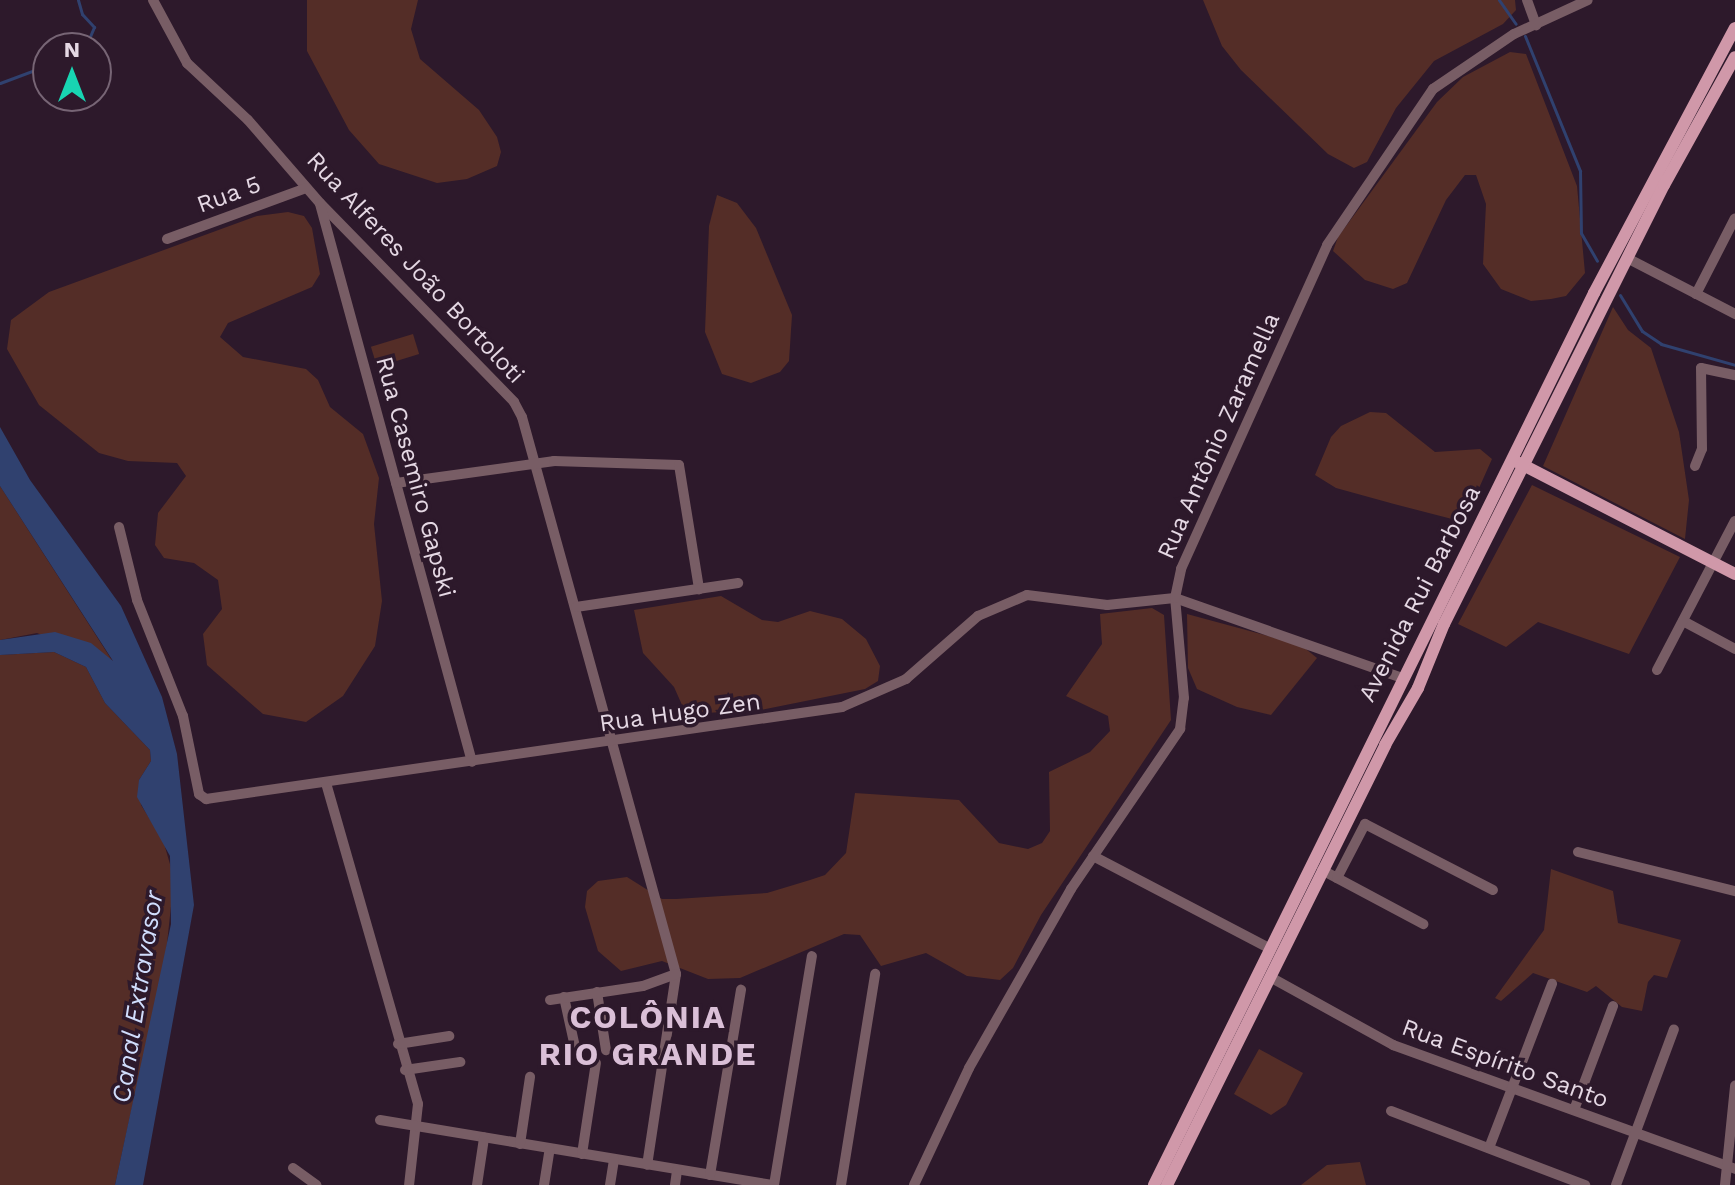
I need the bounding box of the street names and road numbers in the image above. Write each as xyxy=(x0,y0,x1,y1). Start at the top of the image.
street label: Rua Alferes João Bortoloti xyxy=(299,146,531,390)
street label: Rua 5 xyxy=(193,170,265,220)
street label: Rua Antônio Zaramella xyxy=(1151,308,1287,564)
street label: Rua Casemiro Gapski xyxy=(369,353,461,601)
street label: Avenida Rui Barbosa xyxy=(1353,481,1487,707)
street label: Rua Hugo Zen xyxy=(597,687,763,739)
street label: Rua Espírito Santo xyxy=(1397,1013,1613,1115)

